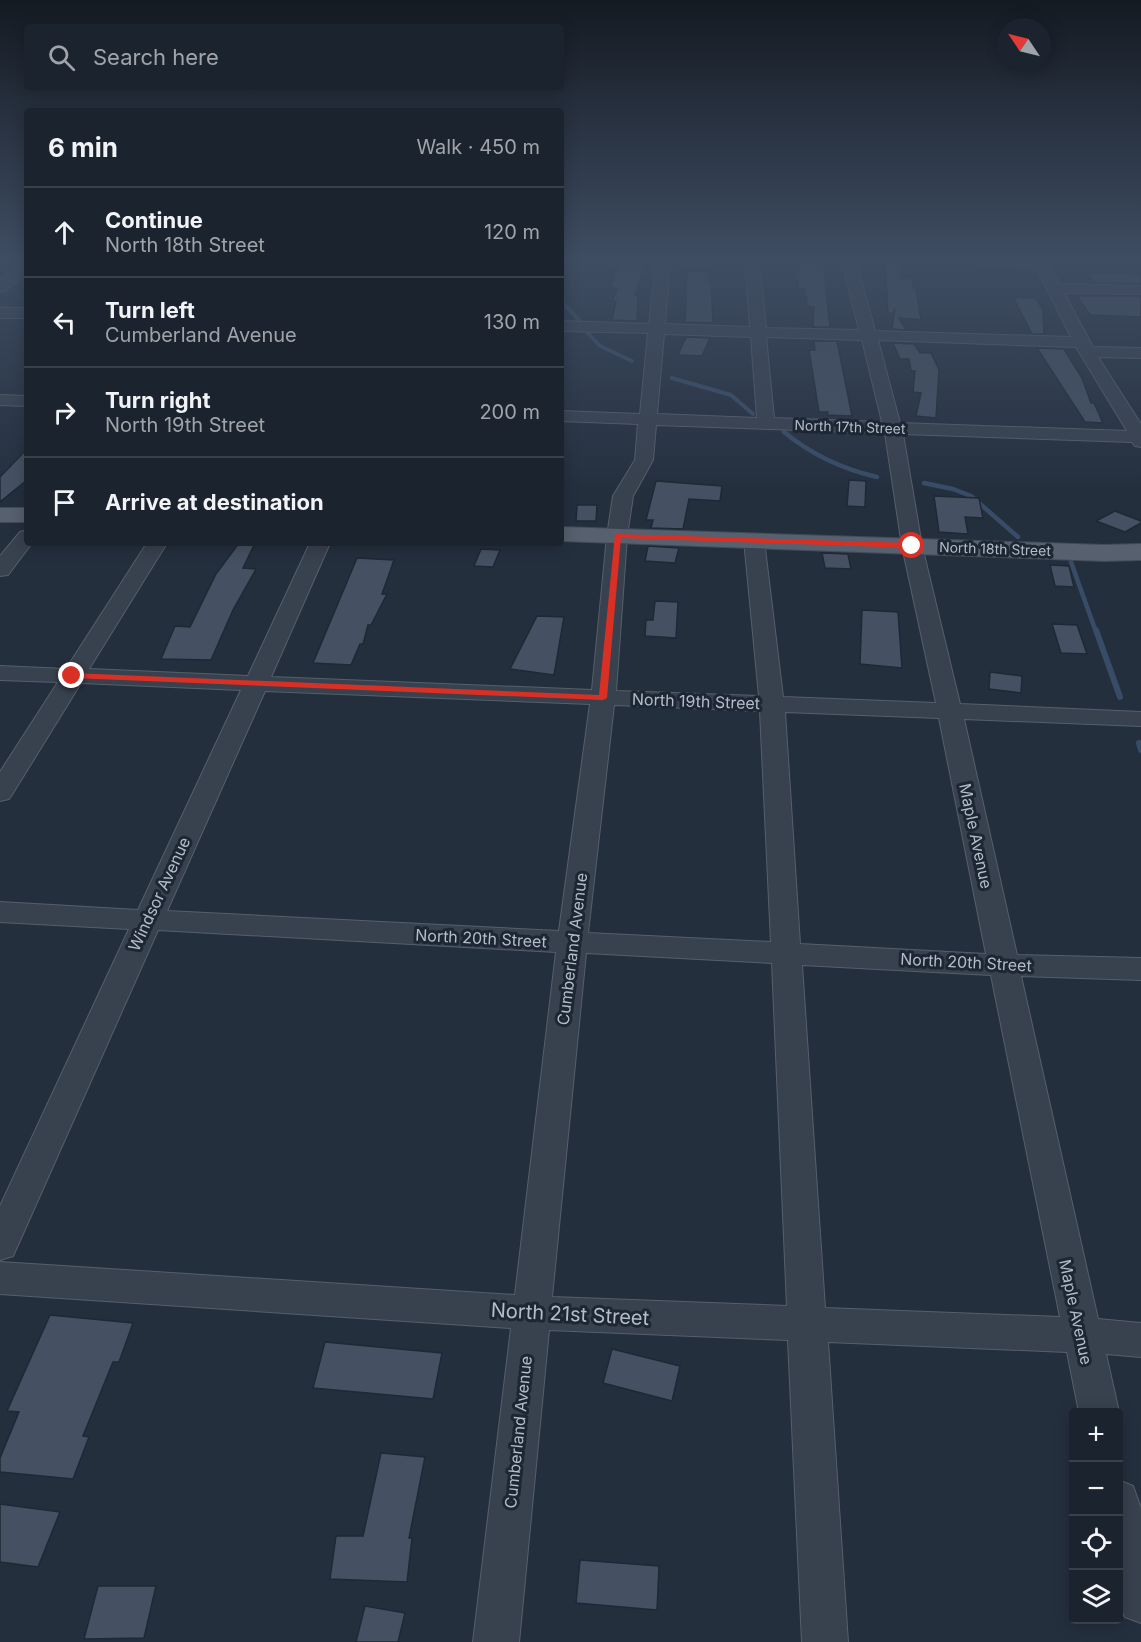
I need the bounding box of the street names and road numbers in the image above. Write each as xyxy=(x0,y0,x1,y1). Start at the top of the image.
street label: North 17th Street xyxy=(794,416,906,437)
street label: North 18th Street xyxy=(939,538,1052,559)
street label: North 19th Street xyxy=(632,689,760,713)
street label: Maple Avenue xyxy=(955,782,997,890)
street label: Windsor Avenue xyxy=(124,834,194,954)
street label: Cumberland Avenue xyxy=(553,872,591,1026)
street label: North 20th Street xyxy=(415,925,547,951)
street label: North 20th Street xyxy=(900,949,1032,975)
street label: Maple Avenue xyxy=(1055,1258,1097,1366)
street label: North 21st Street xyxy=(490,1298,650,1330)
street label: Cumberland Avenue xyxy=(500,1355,536,1509)

